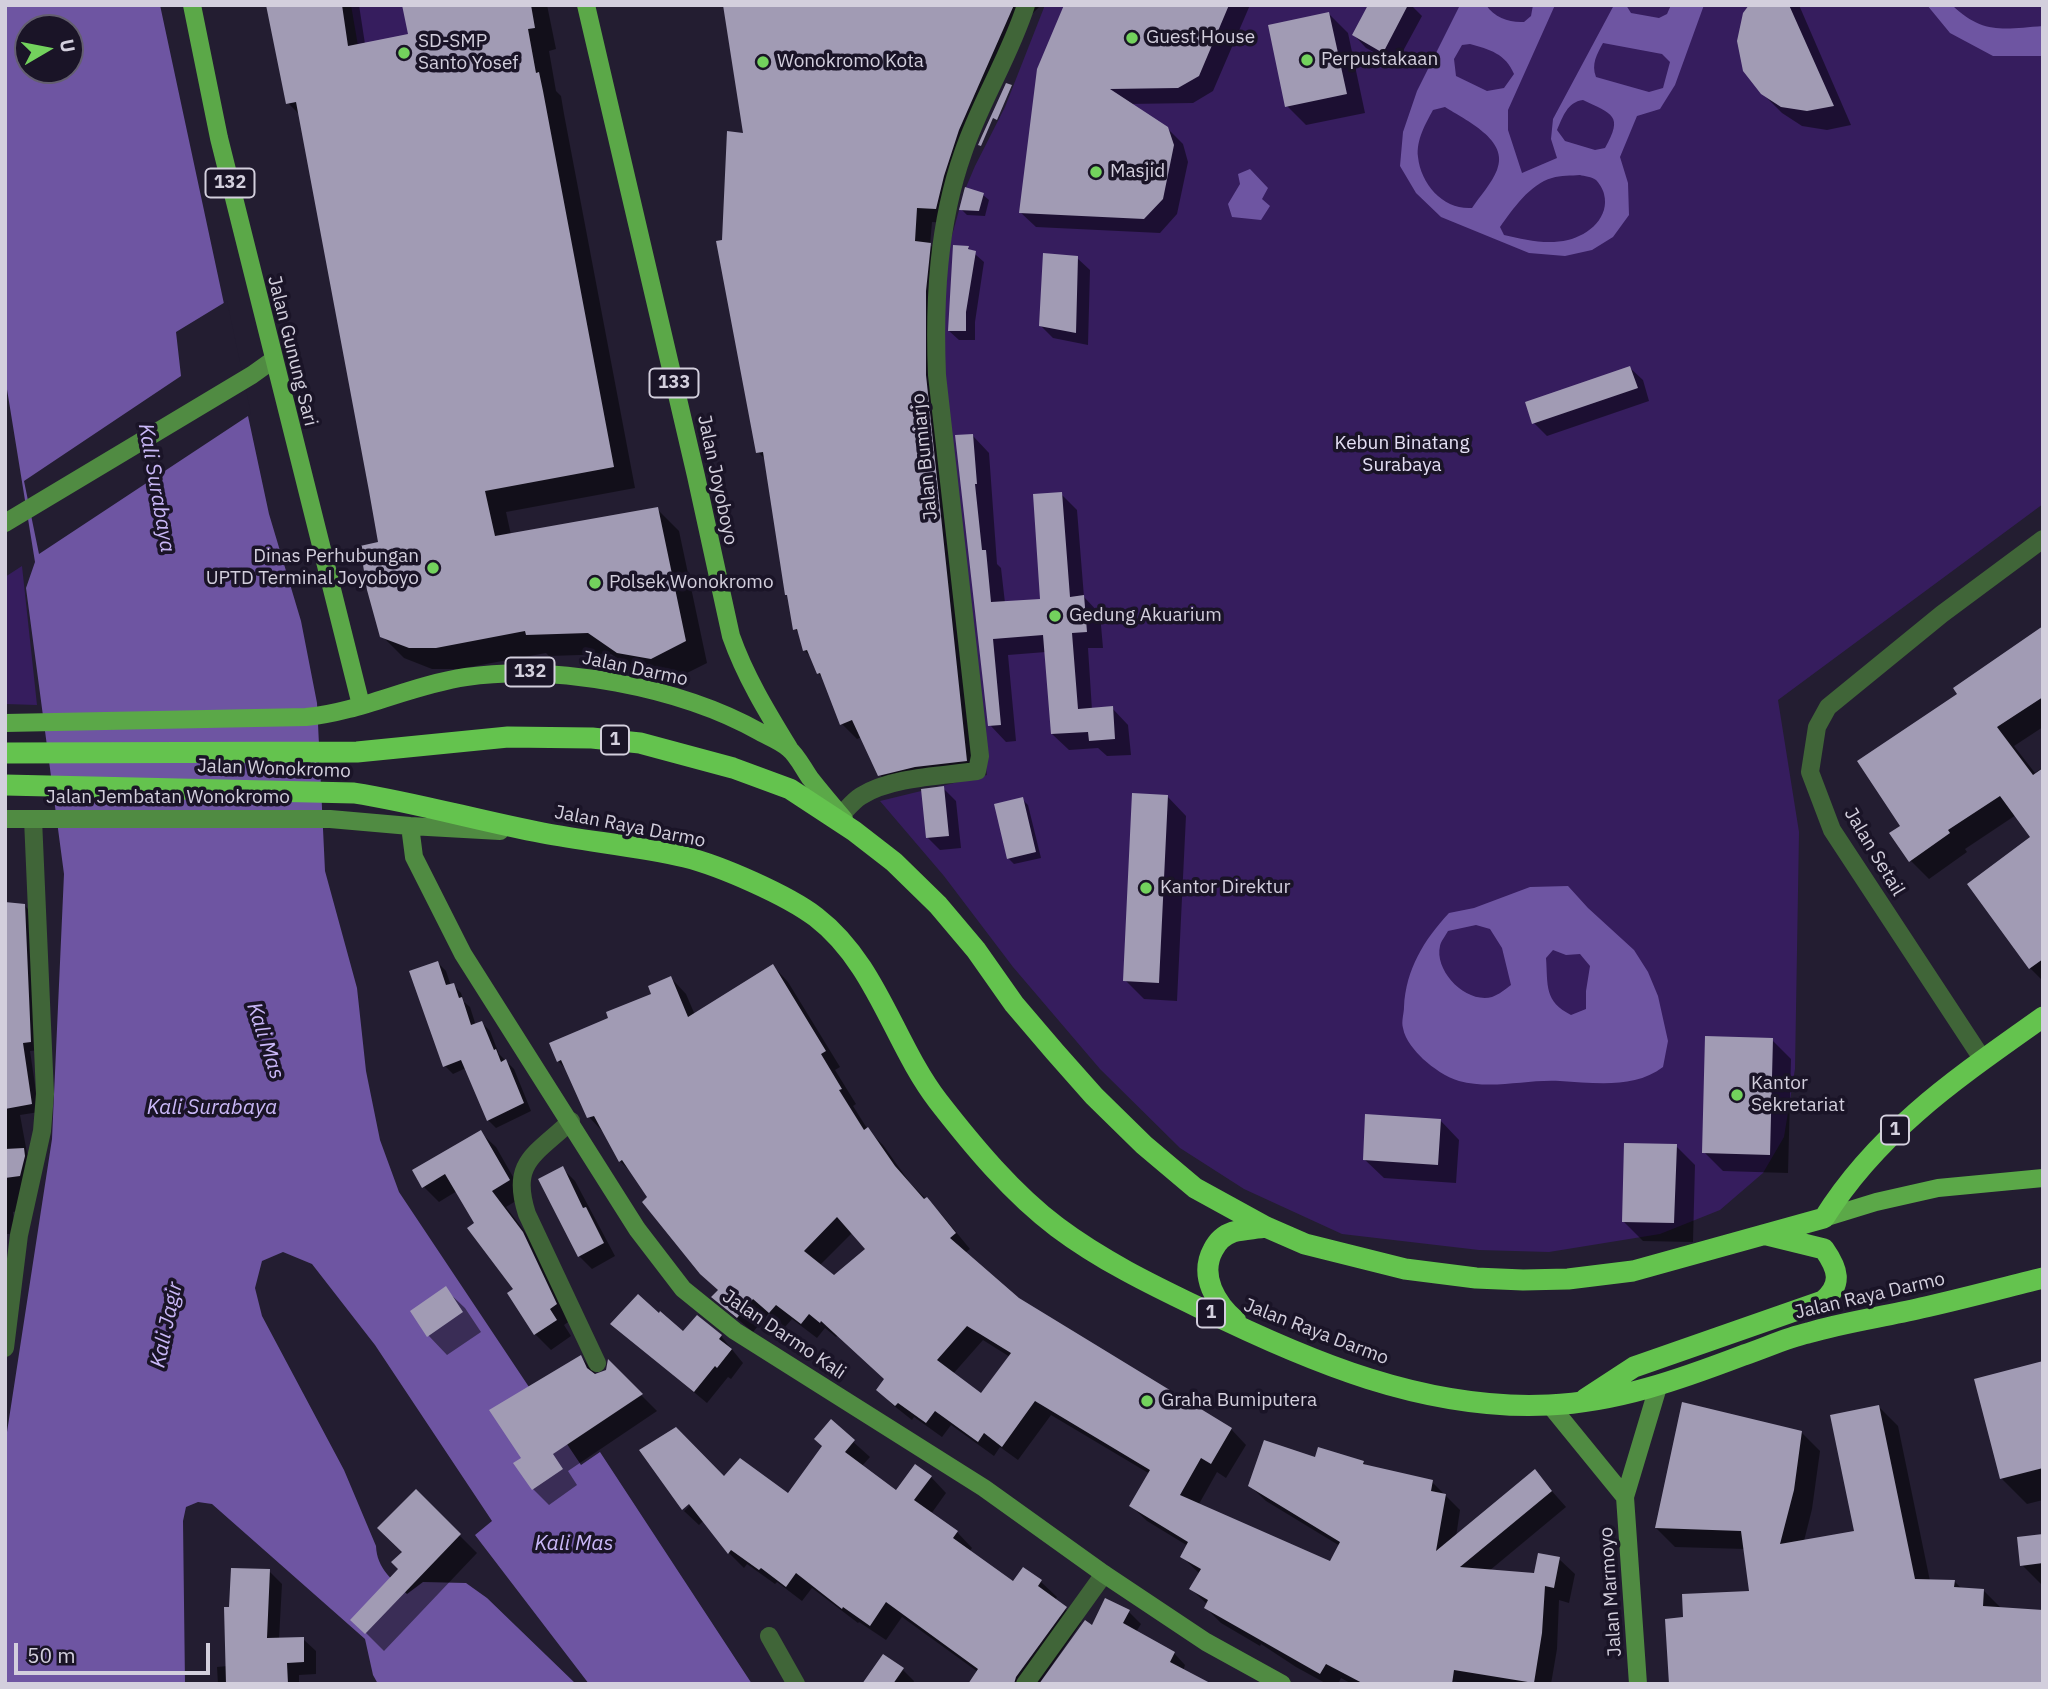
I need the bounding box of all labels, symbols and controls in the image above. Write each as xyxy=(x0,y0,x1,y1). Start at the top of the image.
north arrow xyxy=(14,14,84,84)
place label: Guest House xyxy=(1146,27,1255,49)
marker: Guest House xyxy=(1124,30,1140,46)
place label: SD-SMP Santo Yosef xyxy=(418,31,518,75)
text: U xyxy=(55,37,81,54)
marker: SD-SMP Santo Yosef xyxy=(396,45,412,61)
place label: Perpustakaan xyxy=(1321,49,1438,71)
place label: Wonokromo Kota xyxy=(777,51,924,73)
marker: Perpustakaan xyxy=(1299,52,1315,68)
marker: Wonokromo Kota xyxy=(755,54,771,70)
place label: Masjid xyxy=(1110,161,1165,183)
marker: Masjid xyxy=(1088,164,1104,180)
road number: 132 xyxy=(205,168,254,198)
street label: Jalan Gunung Sari xyxy=(262,273,322,429)
road number: 133 xyxy=(650,368,698,398)
street label: Jalan Bumiarjo xyxy=(907,392,943,522)
street label: Jalan Joyoboyo xyxy=(692,413,742,547)
water label: Kali Surabaya xyxy=(132,422,180,554)
park label: Kebun Binatang Surabaya xyxy=(1335,433,1469,477)
place label: Dinas Perhubungan UPTD Terminal Joyoboyo xyxy=(206,546,419,590)
marker: Dinas Perhubungan UPTD Terminal Joyoboyo xyxy=(425,560,441,576)
place label: Polsek Wonokromo xyxy=(609,572,774,594)
marker: Polsek Wonokromo xyxy=(587,575,603,591)
place label: Gedung Akuarium xyxy=(1069,605,1222,627)
marker: Gedung Akuarium xyxy=(1047,608,1063,624)
street label: Jalan Darmo xyxy=(580,647,690,691)
road number: 132 xyxy=(505,658,554,686)
road number: 1 xyxy=(601,726,629,754)
street label: Jalan Wonokromo xyxy=(197,755,351,783)
street label: Jalan Jembatan Wonokromo xyxy=(46,787,290,809)
street label: Jalan Raya Darmo xyxy=(553,801,707,853)
street label: Jalan Setail xyxy=(1839,804,1909,900)
place label: Kantor Direktur xyxy=(1160,877,1290,899)
marker: Kantor Direktur xyxy=(1138,880,1154,896)
water label: Kali Mas xyxy=(241,1000,289,1082)
place label: Kantor Sekretariat xyxy=(1751,1073,1845,1117)
marker: Kantor Sekretariat xyxy=(1729,1087,1745,1103)
water label: Kali Surabaya xyxy=(147,1095,277,1121)
road number: 1 xyxy=(1881,1115,1909,1144)
street label: Jalan Raya Darmo xyxy=(1793,1268,1947,1324)
water label: Kali Jagir xyxy=(146,1280,188,1370)
street label: Jalan Darmo Kali xyxy=(718,1285,850,1385)
street label: Jalan Raya Darmo xyxy=(1240,1294,1392,1370)
road number: 1 xyxy=(1197,1298,1225,1328)
place label: Graha Bumiputera xyxy=(1161,1390,1317,1412)
marker: Graha Bumiputera xyxy=(1139,1393,1155,1409)
street label: Jalan Marmoyo xyxy=(1595,1526,1627,1658)
water label: Kali Mas xyxy=(535,1531,613,1557)
scale bar xyxy=(18,1630,214,1674)
text: 50 m xyxy=(27,1641,76,1669)

